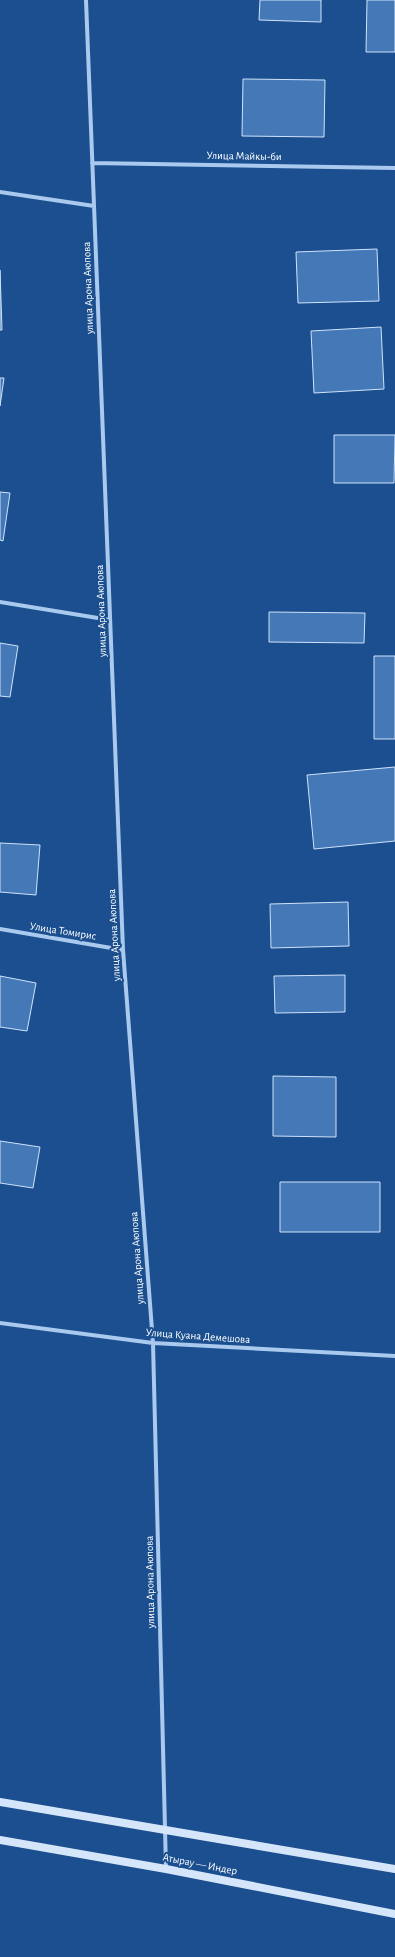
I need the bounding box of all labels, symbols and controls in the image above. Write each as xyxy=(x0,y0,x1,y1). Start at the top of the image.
street label: Улица Майкы-би xyxy=(206,150,282,162)
street label: улица Арона Аюпова xyxy=(81,242,95,335)
street label: улица Арона Аюпова xyxy=(94,565,108,658)
street label: улица Арона Аюпова xyxy=(106,889,122,982)
street label: Улица Томирис xyxy=(29,920,97,942)
street label: улица Арона Аюпова xyxy=(128,1211,146,1306)
street label: Улица Куана Демешова xyxy=(145,1327,251,1345)
street label: улица Арона Аюпова xyxy=(144,1536,156,1629)
street label: Атырау — Индер xyxy=(162,1851,239,1877)

